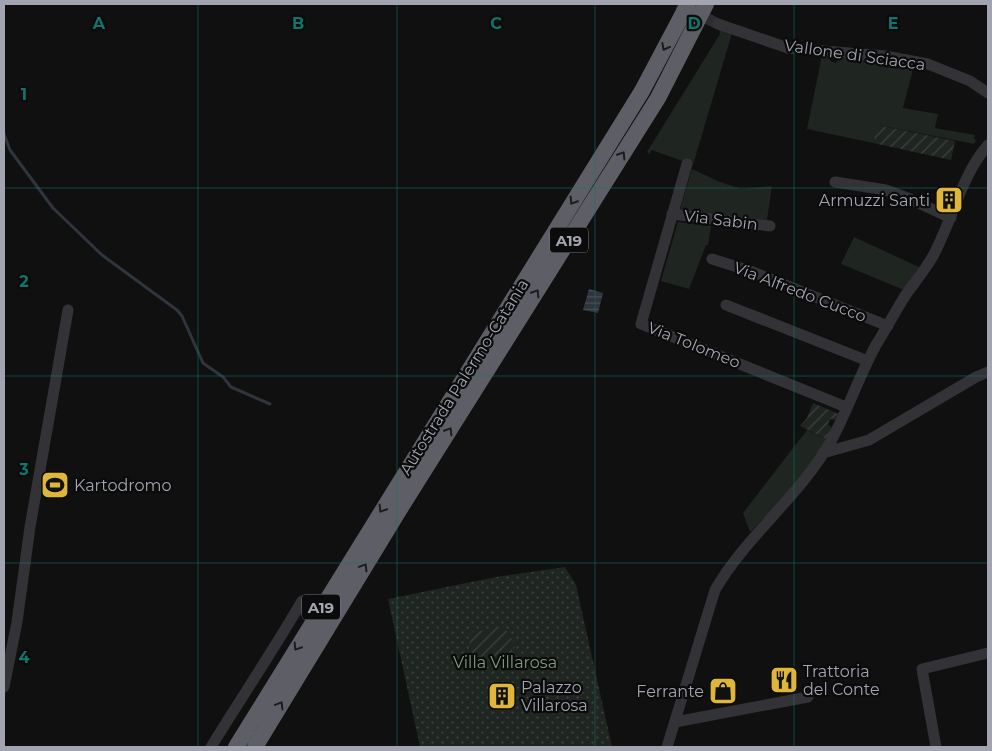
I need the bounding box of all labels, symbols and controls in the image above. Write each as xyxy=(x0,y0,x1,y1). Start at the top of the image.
text: A xyxy=(92,14,106,33)
text: B xyxy=(292,14,304,33)
text: C xyxy=(490,14,502,33)
text: D xyxy=(687,14,701,33)
text: E xyxy=(888,14,898,33)
street label: Vallone di Sciacca xyxy=(783,36,927,74)
one-way arrow xyxy=(661,41,671,50)
text: 1 xyxy=(21,85,27,104)
one-way arrow xyxy=(615,152,625,161)
building icon: Armuzzi Santi xyxy=(934,185,964,215)
place label: Armuzzi Santi xyxy=(819,191,930,210)
one-way arrow xyxy=(570,196,580,205)
street label: Via Sabin xyxy=(683,206,759,234)
road number: A19 xyxy=(550,228,588,252)
street label: Via Alfredo Cucco xyxy=(731,258,869,326)
text: 2 xyxy=(19,272,29,291)
street label: Autostrada Palermo-Catania xyxy=(396,276,532,478)
one-way arrow xyxy=(529,290,539,299)
street label: Via Tolomeo xyxy=(645,318,743,372)
one-way arrow xyxy=(443,427,452,436)
text: 3 xyxy=(18,460,29,479)
sports icon: Kartodromo xyxy=(40,470,70,500)
place label: Kartodromo xyxy=(74,476,172,495)
one-way arrow xyxy=(379,503,389,512)
one-way arrow xyxy=(358,563,368,572)
road number: A19 xyxy=(302,594,340,620)
one-way arrow xyxy=(293,641,303,650)
text: 4 xyxy=(18,648,30,667)
park label: Villa Villarosa xyxy=(453,653,557,672)
place label: Trattoria del Conte xyxy=(803,662,880,699)
restaurant icon: Trattoria del Conte xyxy=(769,665,799,695)
shop icon: Ferrante xyxy=(708,676,738,706)
place label: Palazzo Villarosa xyxy=(521,678,588,715)
building icon: Palazzo Villarosa xyxy=(487,681,517,711)
place label: Ferrante xyxy=(636,682,704,701)
one-way arrow xyxy=(273,702,283,711)

